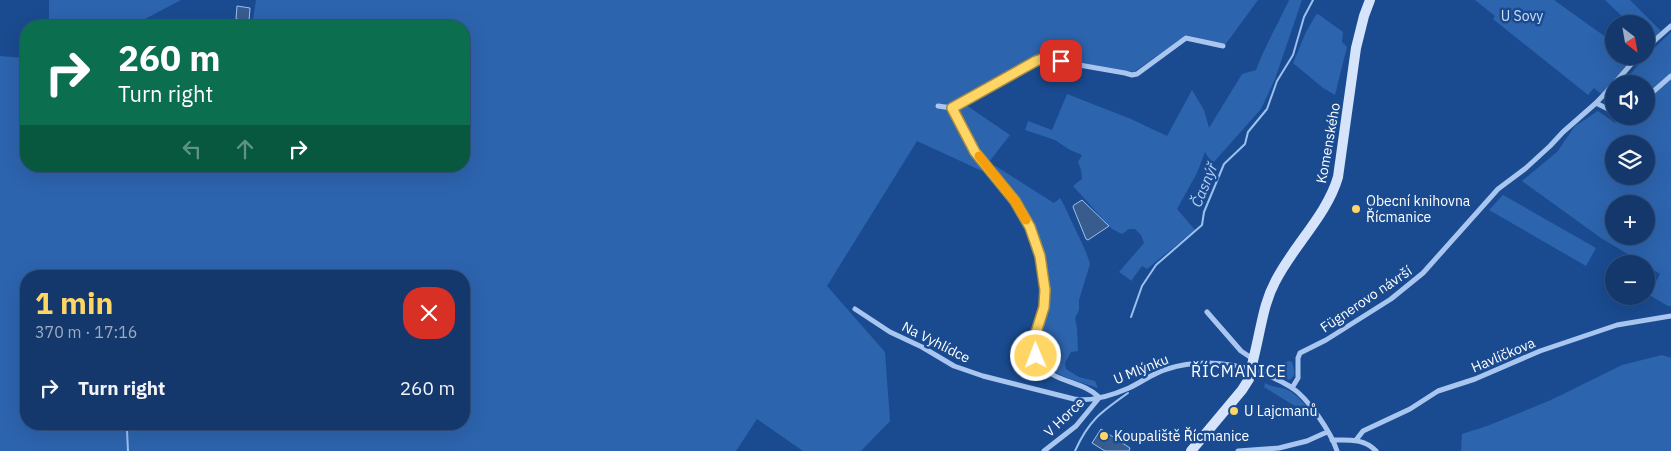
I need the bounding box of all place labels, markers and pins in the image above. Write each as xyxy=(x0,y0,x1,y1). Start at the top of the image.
pin xyxy=(1040,40,1082,82)
place label: Obecní knihovna Řícmanice xyxy=(1366,192,1471,226)
marker: Obecní knihovna Řícmanice xyxy=(1350,203,1362,215)
place label: U Lajcmanů xyxy=(1244,402,1317,420)
marker: U Lajcmanů xyxy=(1228,405,1240,417)
place label: Koupaliště Řícmanice xyxy=(1114,426,1249,445)
marker: Koupaliště Řícmanice xyxy=(1098,430,1110,442)

